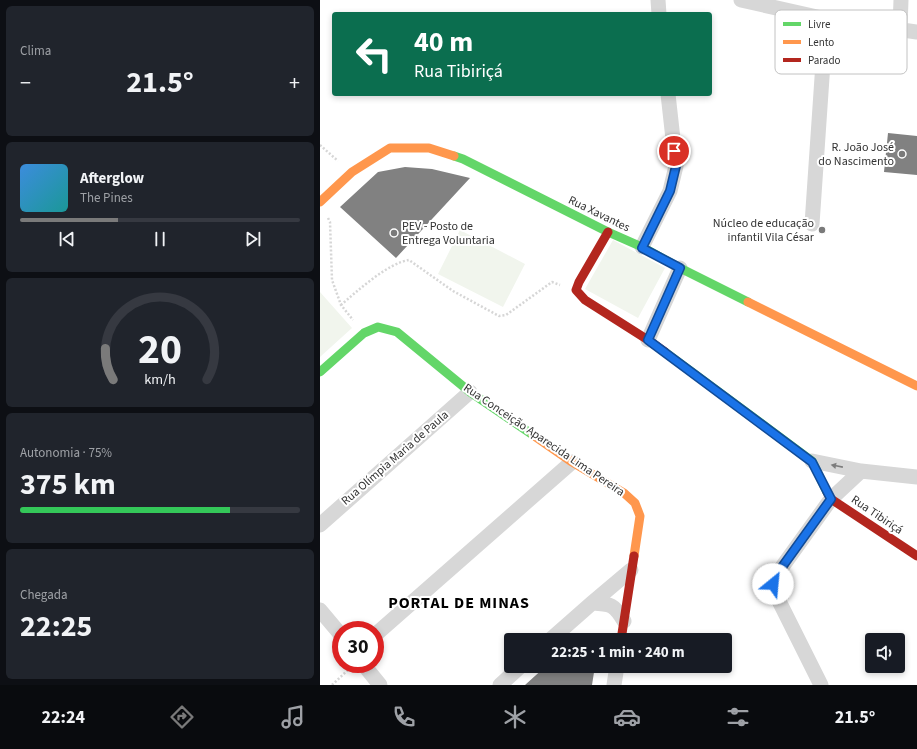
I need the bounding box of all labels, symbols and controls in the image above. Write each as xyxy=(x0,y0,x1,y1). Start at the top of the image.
legend xyxy=(775,10,907,74)
text: Livre xyxy=(808,17,831,32)
text: 40 m xyxy=(414,22,473,62)
icon: left xyxy=(348,28,400,80)
text: Lento xyxy=(808,35,834,50)
text: Clima xyxy=(20,42,51,60)
text: Parado xyxy=(808,53,841,68)
text: Rua Tibiriçá xyxy=(414,59,503,84)
text: 21.5° xyxy=(126,61,194,104)
text: − xyxy=(20,67,31,99)
text: + xyxy=(289,67,300,99)
pin xyxy=(657,134,691,168)
place label: R. João José do Nascimento xyxy=(818,139,894,170)
icon: arrive xyxy=(663,140,685,162)
marker: R. João José do Nascimento xyxy=(897,149,907,159)
text: Afterglow xyxy=(80,168,144,189)
text: The Pines xyxy=(80,189,133,207)
street label: Rua Xavantes xyxy=(565,192,633,236)
place label: Núcleo de educação infantil Vila César xyxy=(713,215,815,246)
place label: PEV - Posto de Entrega Voluntaria xyxy=(402,218,495,249)
marker: Núcleo de educação infantil Vila César xyxy=(817,225,827,235)
icon: previous xyxy=(56,228,78,250)
icon: pause xyxy=(149,228,171,250)
icon: next xyxy=(242,228,264,250)
marker: PEV - Posto de Entrega Voluntaria xyxy=(389,228,399,238)
text: 20 xyxy=(138,320,182,380)
text: km/h xyxy=(144,369,176,390)
street label: Rua Conceição Aparecida Lima Pereira xyxy=(460,379,628,501)
street label: Rua Olímpia Maria de Paula xyxy=(338,407,452,509)
text: Autonomia · 75% xyxy=(20,444,112,462)
text: 375 km xyxy=(20,463,116,506)
one-way arrow xyxy=(830,463,843,469)
street label: Rua Tibiriçá xyxy=(848,491,906,539)
position arrow xyxy=(752,563,794,605)
text: Chegada xyxy=(20,586,67,604)
district label: PORTAL DE MINAS xyxy=(388,592,530,614)
text: 22:25 xyxy=(20,605,92,648)
speed limit sign: 30 xyxy=(332,621,384,673)
map controls xyxy=(865,633,905,673)
button: sound xyxy=(865,633,905,673)
text: 22:25 · 1 min · 240 m xyxy=(551,642,685,663)
icon: directions xyxy=(168,703,196,731)
icon: music xyxy=(279,703,307,731)
icon: phone xyxy=(390,703,418,731)
icon: climate xyxy=(501,703,529,731)
icon: car xyxy=(613,703,641,731)
icon: filters xyxy=(724,703,752,731)
text: 22:24 xyxy=(42,705,85,730)
text: 21.5° xyxy=(835,705,875,730)

